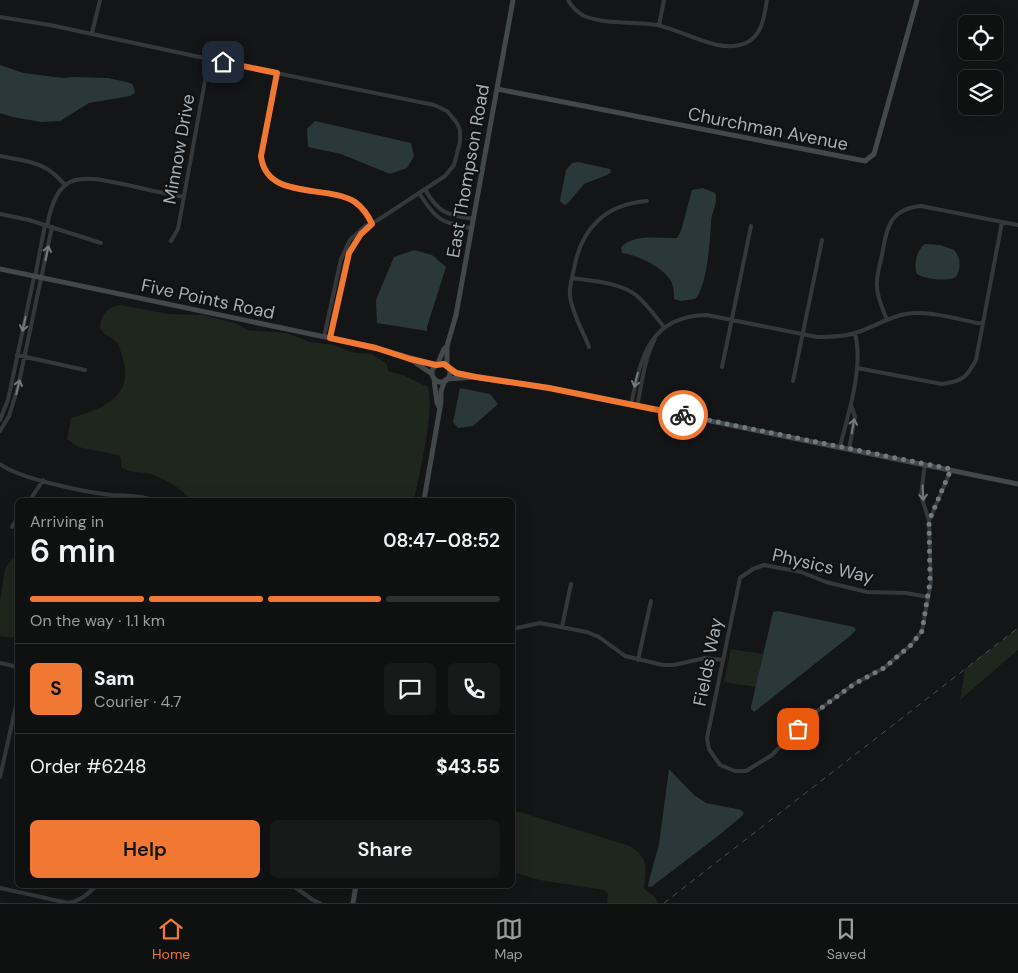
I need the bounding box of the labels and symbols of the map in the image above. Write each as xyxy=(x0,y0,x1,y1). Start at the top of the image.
pin xyxy=(202,41,244,83)
street label: East Thompson Road xyxy=(441,82,495,260)
street label: Minnow Drive xyxy=(157,92,201,206)
street label: Churchman Avenue xyxy=(686,102,850,156)
one-way arrow xyxy=(43,245,52,261)
street label: Five Points Road xyxy=(139,273,277,325)
one-way arrow xyxy=(19,316,28,332)
one-way arrow xyxy=(631,371,640,387)
one-way arrow xyxy=(14,379,23,395)
courier xyxy=(658,390,708,440)
one-way arrow xyxy=(849,418,859,434)
one-way arrow xyxy=(918,484,928,500)
street label: Physics Way xyxy=(770,543,876,589)
street label: Fields Way xyxy=(688,616,728,708)
pin xyxy=(777,708,819,750)

